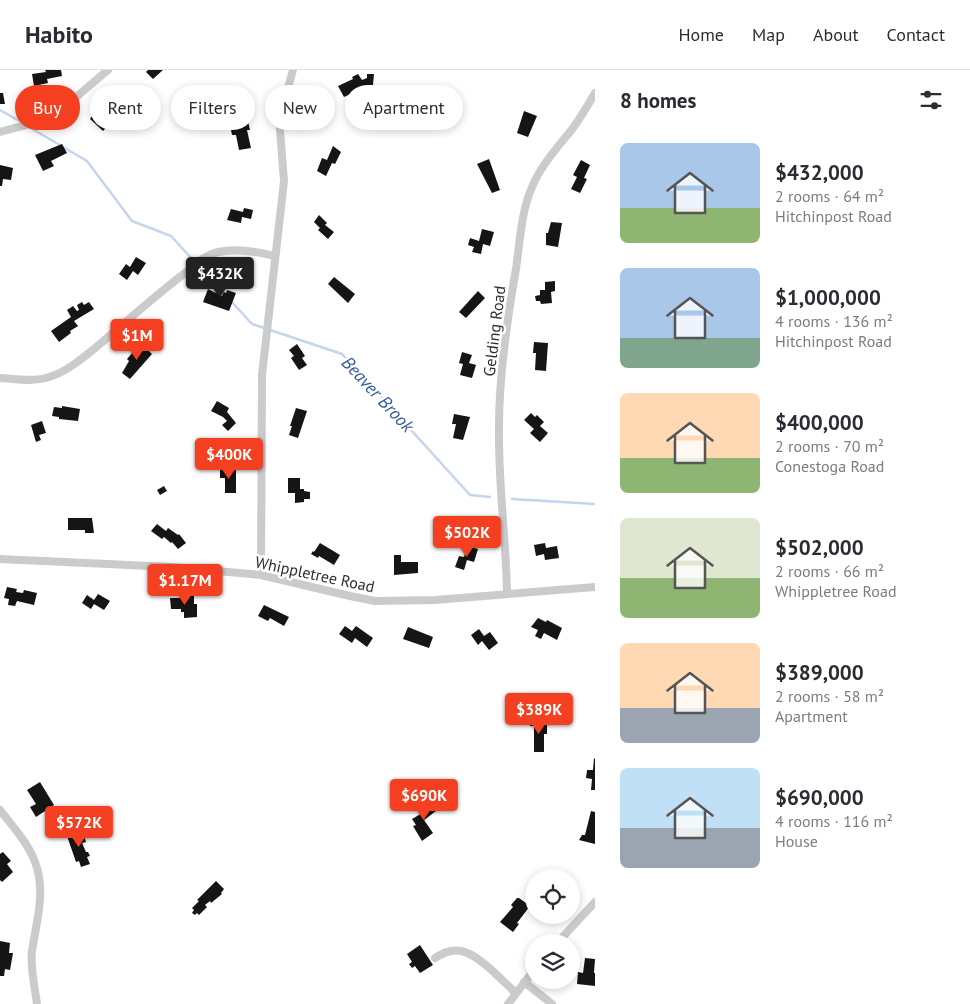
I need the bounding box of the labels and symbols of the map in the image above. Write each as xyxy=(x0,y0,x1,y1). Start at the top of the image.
pin: $432K xyxy=(185,256,255,299)
street label: Gelding Road xyxy=(479,285,509,377)
pin: $1M xyxy=(113,318,161,361)
water label: Beaver Brook xyxy=(337,351,420,438)
pin: $400K xyxy=(194,438,264,480)
pin: $502K xyxy=(432,516,502,558)
street label: Whippletree Road xyxy=(253,552,377,596)
pin: $1.17M xyxy=(144,564,226,606)
pin: $389K xyxy=(504,692,574,735)
pin: $690K xyxy=(389,778,459,821)
pin: $572K xyxy=(44,806,114,848)

